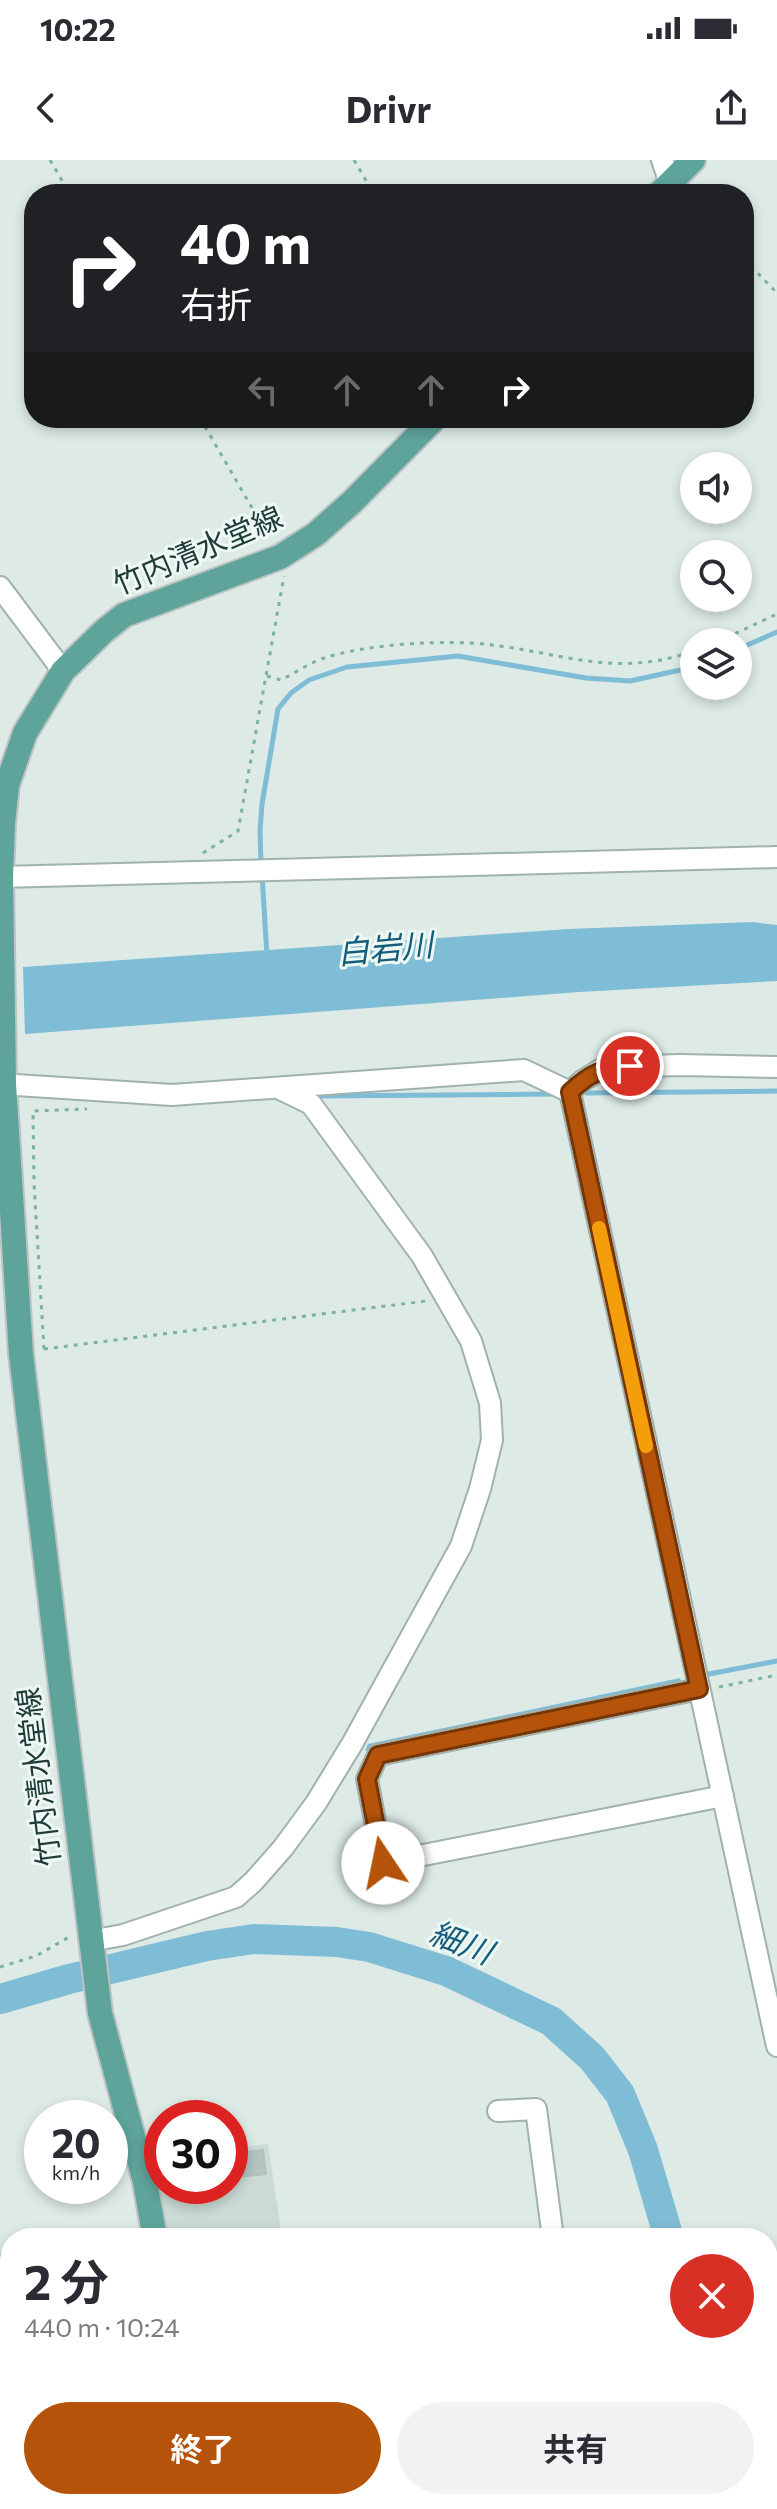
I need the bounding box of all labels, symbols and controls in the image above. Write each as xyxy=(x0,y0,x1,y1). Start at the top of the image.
text: 10:22 xyxy=(40,10,116,47)
icon: back xyxy=(24,86,68,130)
text: Drivr xyxy=(346,86,431,130)
icon: share xyxy=(709,86,753,130)
text: 40 m xyxy=(180,207,311,276)
icon: right xyxy=(48,216,152,320)
text: 右折 xyxy=(180,281,252,325)
icon: left xyxy=(241,368,285,412)
icon: ahead xyxy=(325,368,369,412)
icon: ahead xyxy=(409,368,453,412)
icon: right xyxy=(493,368,537,412)
map controls xyxy=(680,452,752,700)
button: sound xyxy=(680,452,752,524)
street label: 竹内清水堂線 xyxy=(107,497,287,601)
button: search xyxy=(680,540,752,612)
button: layers xyxy=(680,628,752,700)
water label: 白岩川 xyxy=(335,923,437,971)
pin xyxy=(596,1032,664,1100)
icon: arrive xyxy=(608,1044,652,1088)
street label: 竹内清水堂線 xyxy=(7,1686,66,1869)
position arrow xyxy=(341,1821,425,1905)
water label: 細川 xyxy=(425,1911,502,1972)
speed limit sign: 30 xyxy=(144,2100,248,2204)
text: 20 xyxy=(51,2117,101,2166)
text: km/h xyxy=(52,2160,100,2184)
text: 2 分 xyxy=(24,2251,108,2310)
button: close xyxy=(670,2254,754,2338)
text: 440 m · 10:24 xyxy=(24,2311,180,2342)
button: 終了 xyxy=(24,2402,381,2494)
button: 共有 xyxy=(397,2402,754,2494)

